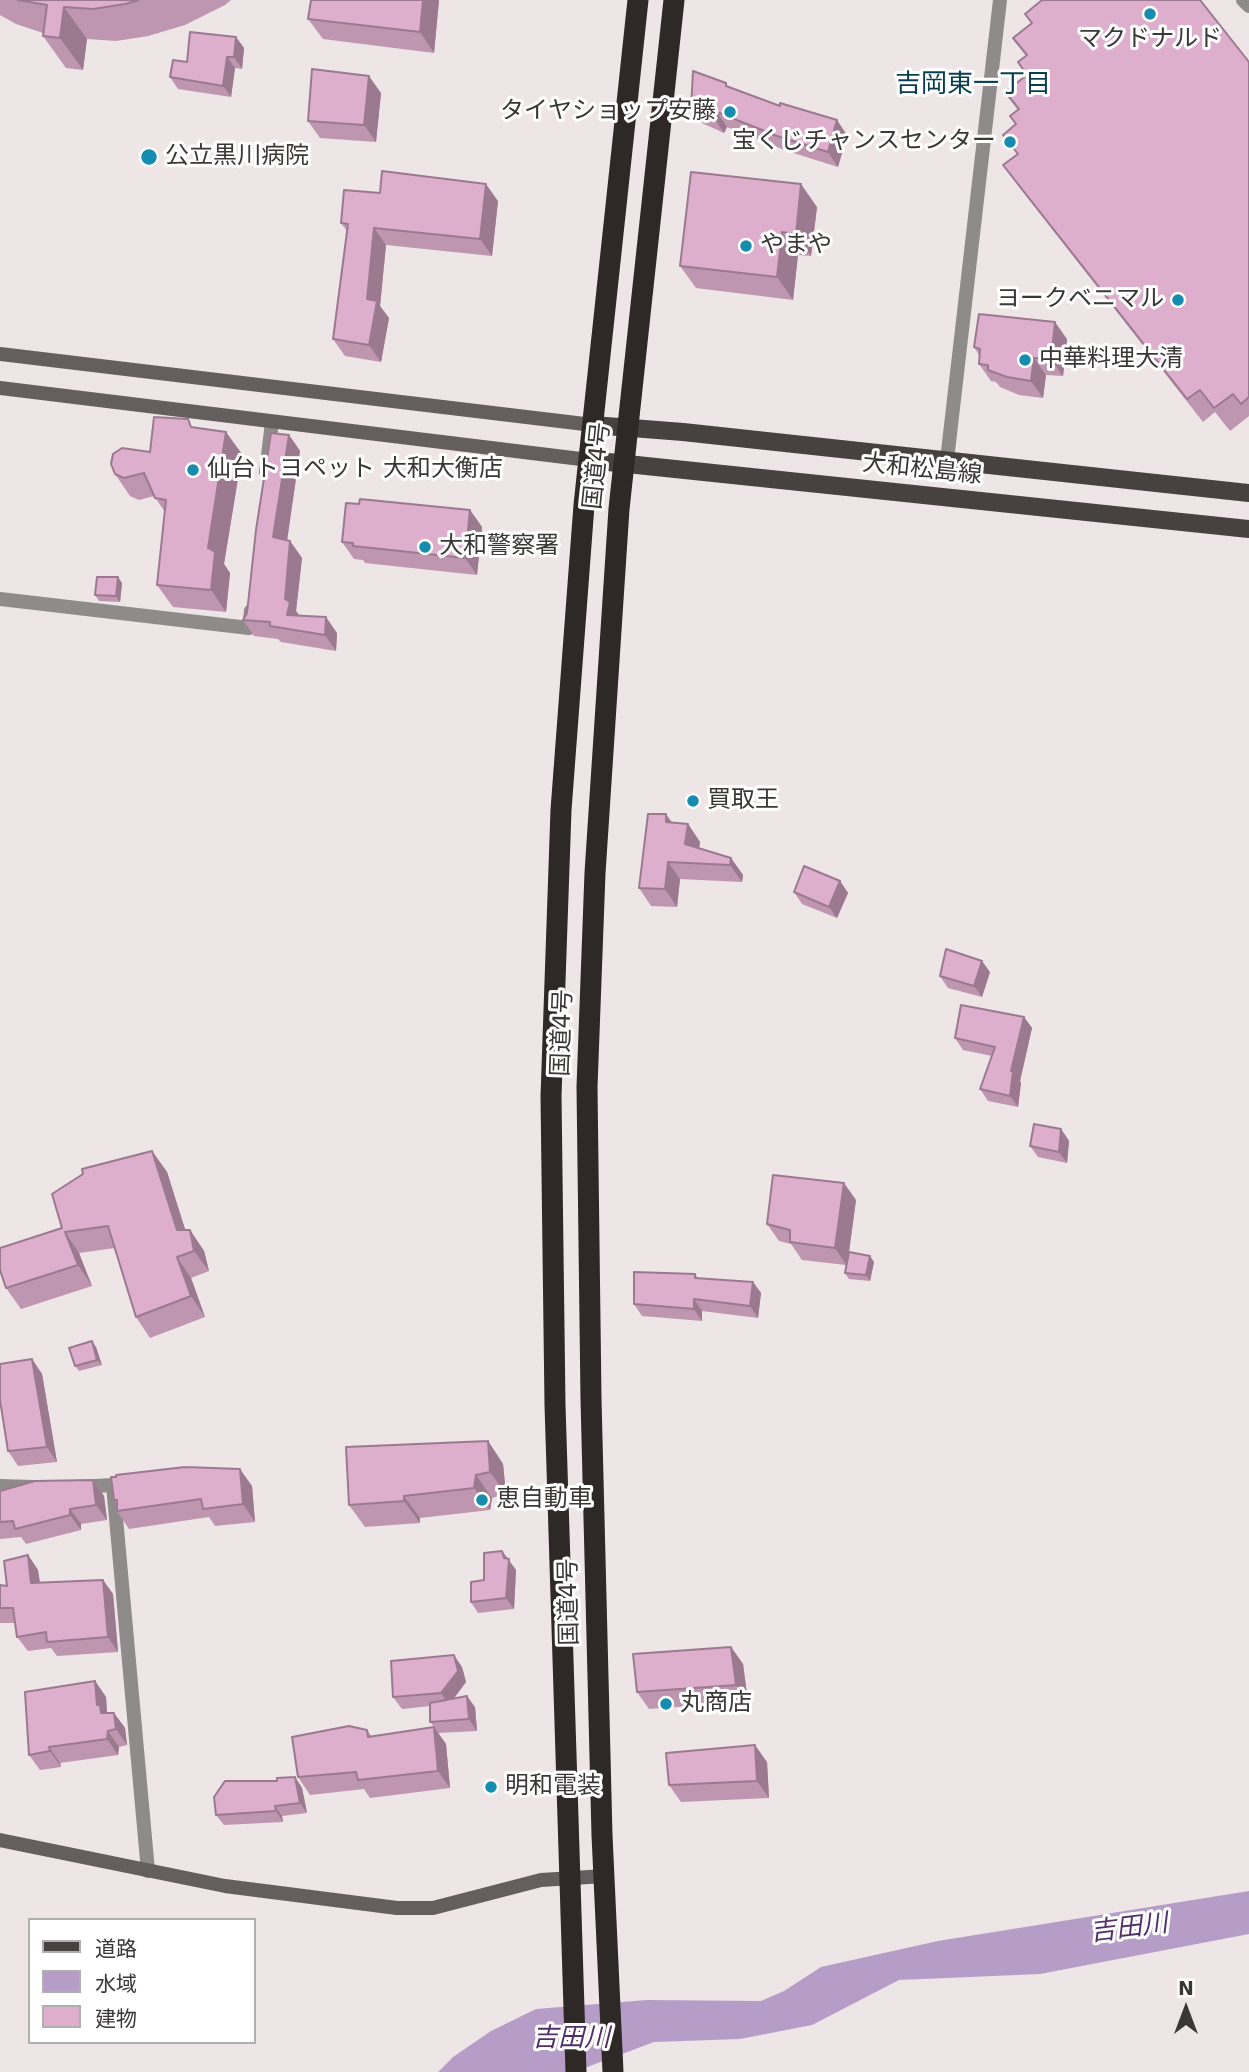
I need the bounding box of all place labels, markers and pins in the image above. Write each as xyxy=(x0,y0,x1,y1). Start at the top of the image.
marker: マクドナルド xyxy=(1142,6,1158,22)
place label: マクドナルド xyxy=(1078,26,1222,54)
place label: タイヤショップ安藤 xyxy=(500,98,716,126)
marker: タイヤショップ安藤 xyxy=(722,104,738,120)
place label: 宝くじチャンスセンター xyxy=(732,128,996,156)
marker: 宝くじチャンスセンター xyxy=(1002,134,1018,150)
place label: 公立黒川病院 xyxy=(165,143,309,171)
marker: 公立黒川病院 xyxy=(139,147,159,167)
place label: やまや xyxy=(760,232,832,260)
marker: やまや xyxy=(738,238,754,254)
place label: ヨークベニマル xyxy=(996,286,1164,314)
marker: ヨークベニマル xyxy=(1170,292,1186,308)
place label: 中華料理大清 xyxy=(1039,346,1183,374)
marker: 中華料理大清 xyxy=(1017,352,1033,368)
place label: 仙台トヨペット 大和大衡店 xyxy=(207,456,503,484)
marker: 仙台トヨペット 大和大衡店 xyxy=(185,462,201,478)
place label: 大和警察署 xyxy=(439,533,559,561)
marker: 大和警察署 xyxy=(417,539,433,555)
place label: 買取王 xyxy=(707,787,779,815)
marker: 買取王 xyxy=(685,793,701,809)
place label: 恵自動車 xyxy=(496,1486,592,1514)
marker: 恵自動車 xyxy=(474,1492,490,1508)
place label: 丸商店 xyxy=(680,1690,752,1718)
marker: 丸商店 xyxy=(658,1696,674,1712)
place label: 明和電装 xyxy=(505,1773,601,1801)
marker: 明和電装 xyxy=(483,1779,499,1795)

